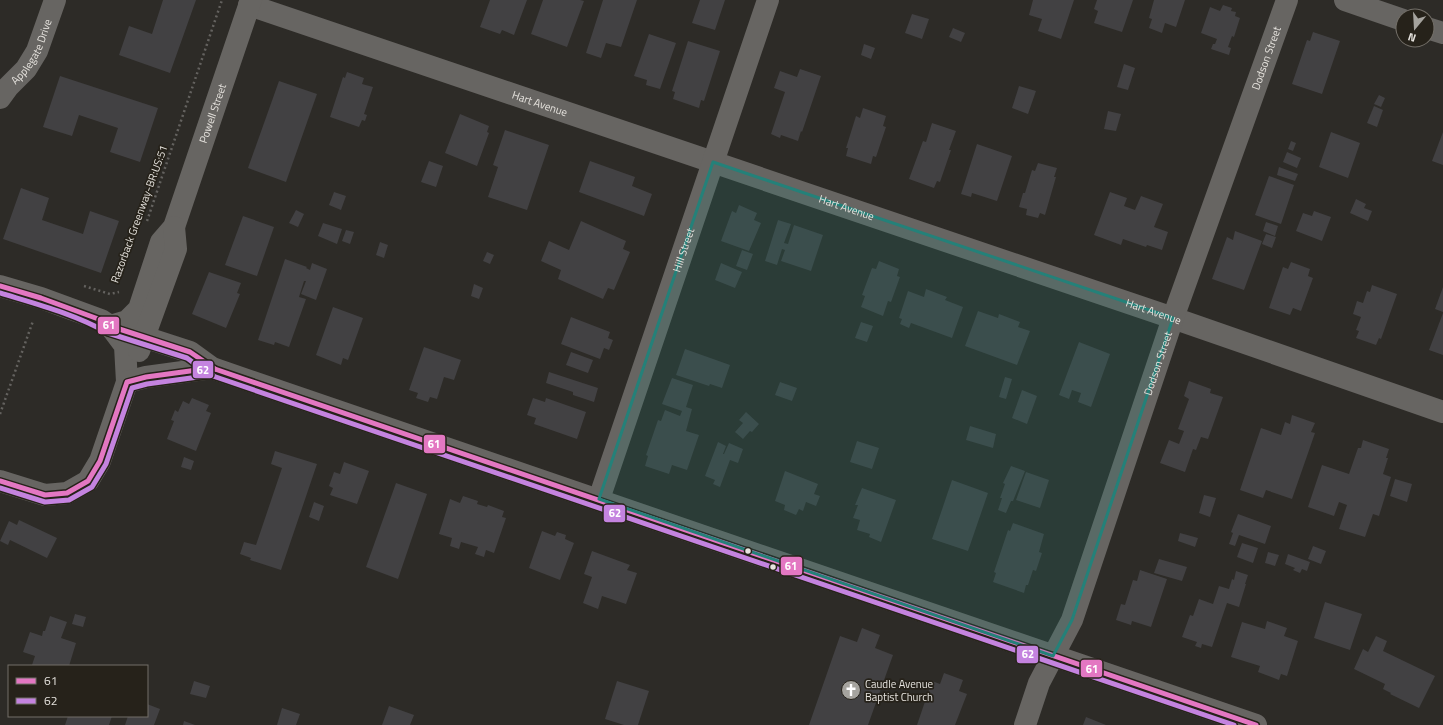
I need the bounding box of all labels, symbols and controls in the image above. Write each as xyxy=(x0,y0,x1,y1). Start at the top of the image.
north arrow xyxy=(1395,8,1435,48)
street label: Applegate Drive xyxy=(7,16,56,88)
street label: Dodson Street xyxy=(1247,24,1285,92)
text: N xyxy=(1406,29,1418,46)
street label: Powell Street xyxy=(195,81,230,145)
street label: Hart Avenue xyxy=(510,87,570,120)
street label: Razorback Greenway-BR:US:51 xyxy=(107,143,171,285)
street label: Hart Avenue xyxy=(817,191,877,224)
street label: Hill Street xyxy=(668,226,698,274)
street label: Hart Avenue xyxy=(1124,295,1184,328)
line badge: 61 xyxy=(97,316,120,335)
text: 61 xyxy=(103,317,115,333)
street label: Dodson Street xyxy=(1140,329,1176,397)
line badge: 62 xyxy=(192,360,214,379)
text: 62 xyxy=(197,362,209,378)
line badge: 61 xyxy=(423,434,446,454)
text: 61 xyxy=(428,436,440,452)
line badge: 62 xyxy=(603,504,626,523)
text: 62 xyxy=(609,505,621,521)
unlabelled marker xyxy=(743,546,753,556)
line badge: 61 xyxy=(780,556,803,576)
text: 61 xyxy=(785,558,797,574)
unlabelled marker xyxy=(768,562,778,572)
line badge: 62 xyxy=(1016,645,1039,664)
text: 62 xyxy=(1022,646,1034,662)
line badge: 61 xyxy=(1080,659,1103,678)
text: 61 xyxy=(1086,661,1098,677)
legend xyxy=(8,665,148,717)
text: 61 xyxy=(44,671,57,690)
place label: Caudle Avenue Baptist Church xyxy=(865,676,934,705)
church icon: Caudle Avenue Baptist Church xyxy=(840,679,862,701)
text: 62 xyxy=(44,691,57,710)

